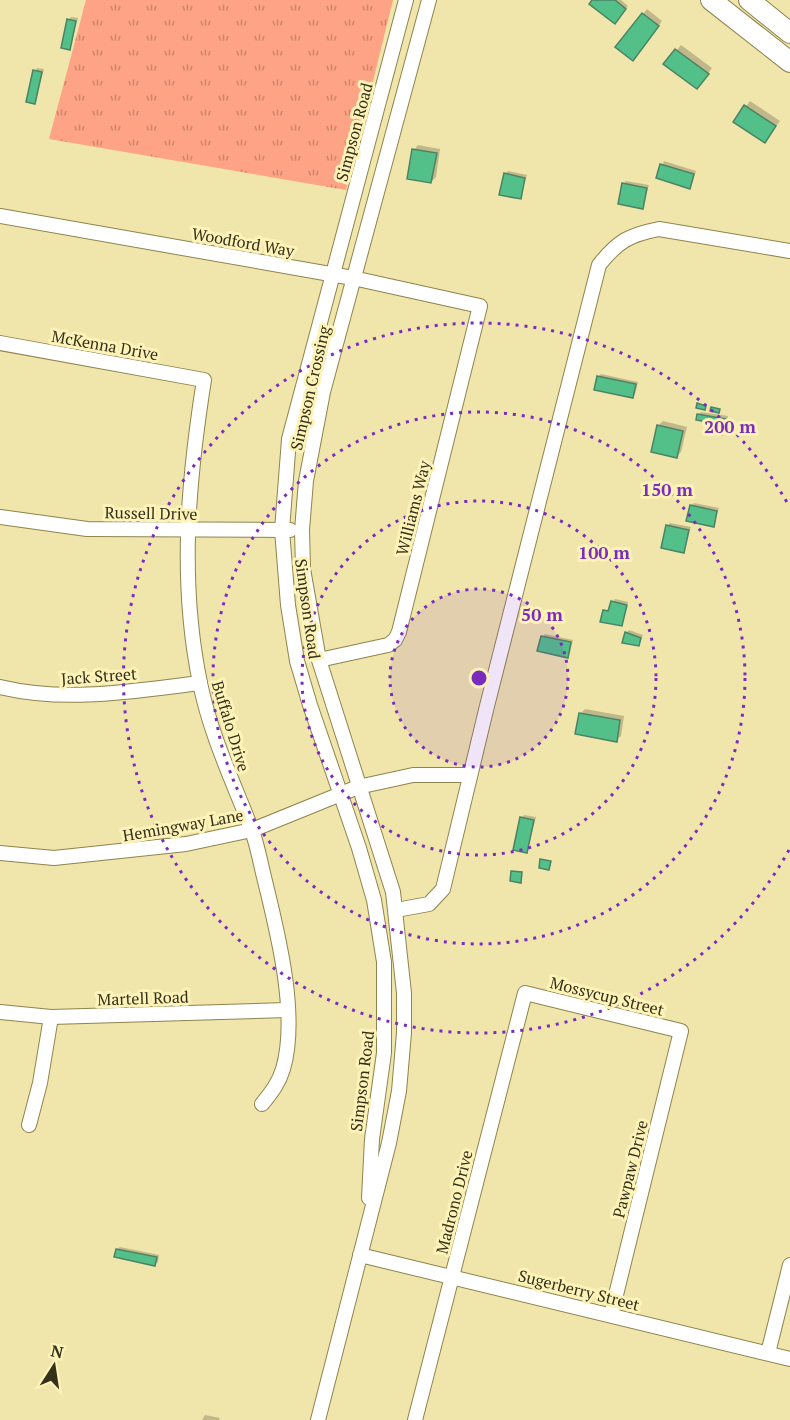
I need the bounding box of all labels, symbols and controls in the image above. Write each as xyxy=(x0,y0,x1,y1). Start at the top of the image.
street label: Simpson Road xyxy=(330,80,378,184)
street label: Woodford Way xyxy=(190,222,297,262)
street label: Simpson Crossing xyxy=(285,323,335,452)
street label: McKenna Drive xyxy=(50,325,160,365)
text: 200 m xyxy=(704,414,756,438)
street label: Williams Way xyxy=(391,457,436,558)
text: 150 m xyxy=(641,477,693,501)
street label: Russell Drive xyxy=(104,501,198,525)
text: 100 m xyxy=(578,540,630,564)
street label: Simpson Road xyxy=(290,557,326,661)
text: 50 m xyxy=(521,602,563,626)
street label: Jack Street xyxy=(60,662,138,690)
centre of rings xyxy=(469,668,489,688)
street label: Buffalo Drive xyxy=(207,678,255,774)
street label: Hemingway Lane xyxy=(121,804,245,846)
street label: Mossycup Street xyxy=(548,971,666,1021)
street label: Martell Road xyxy=(97,985,189,1011)
street label: Simpson Road xyxy=(345,1029,379,1133)
street label: Pawpaw Drive xyxy=(607,1118,653,1220)
street label: Madrono Drive xyxy=(430,1148,478,1256)
street label: Sugerberry Street xyxy=(516,1264,642,1316)
north arrow xyxy=(24,1336,84,1396)
text: N xyxy=(49,1339,65,1363)

